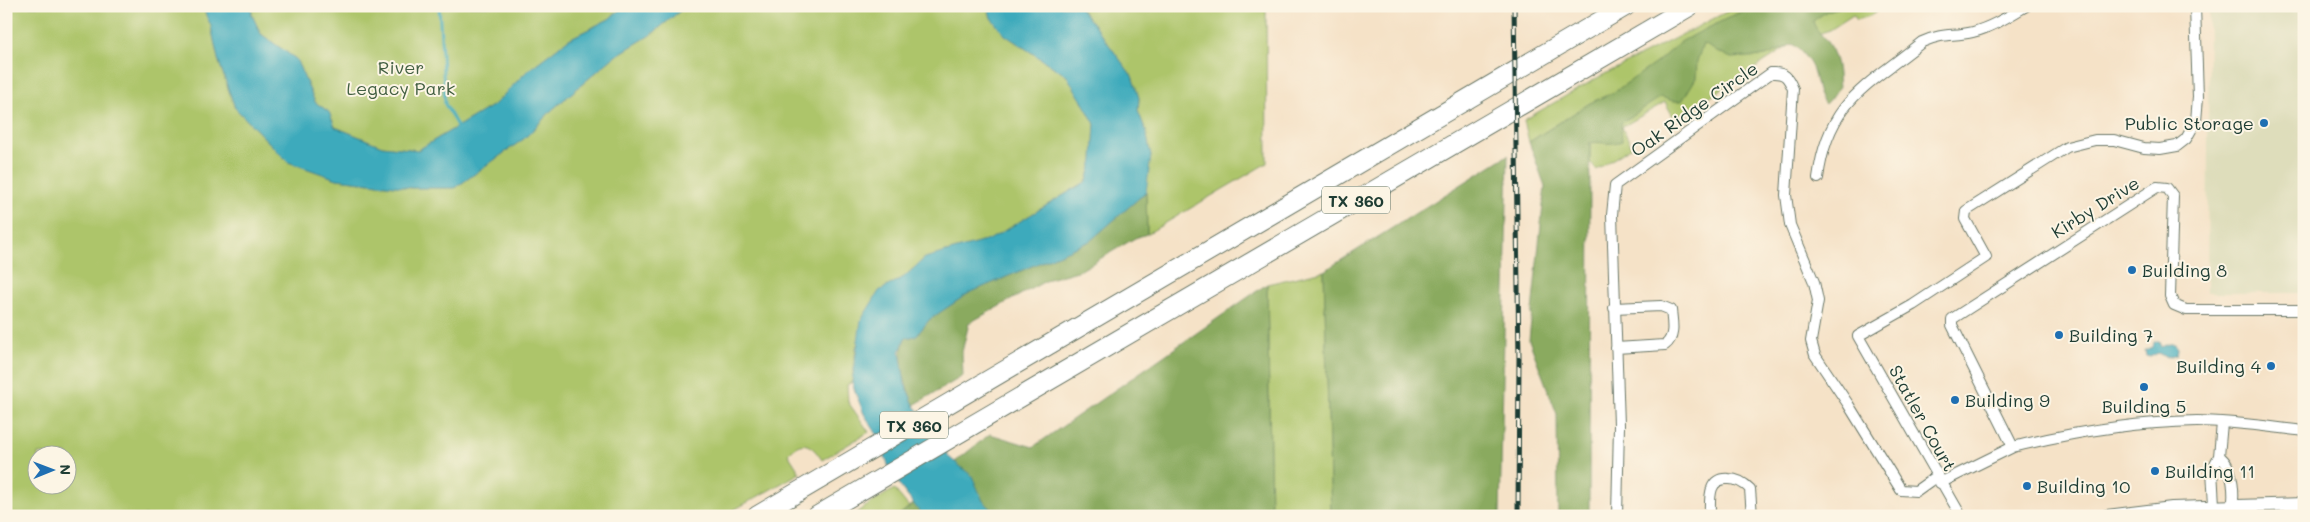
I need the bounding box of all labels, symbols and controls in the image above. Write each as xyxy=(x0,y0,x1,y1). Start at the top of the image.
park label: River Legacy Park xyxy=(347,55,455,100)
street label: Oak Ridge Circle xyxy=(1626,56,1762,162)
place label: Public Storage xyxy=(2125,111,2254,135)
marker: Public Storage xyxy=(2258,117,2270,129)
street label: Kirby Drive xyxy=(2046,170,2144,244)
road number: TX 360 xyxy=(1322,186,1390,214)
place label: Building 8 xyxy=(2142,258,2227,282)
marker: Building 8 xyxy=(2126,264,2138,276)
place label: Building 7 xyxy=(2069,323,2153,347)
marker: Building 7 xyxy=(2053,329,2065,341)
place label: Building 4 xyxy=(2176,354,2261,378)
marker: Building 4 xyxy=(2265,360,2277,372)
street label: Statler Court xyxy=(1884,361,1962,475)
marker: Building 5 xyxy=(2138,381,2150,393)
place label: Building 9 xyxy=(1965,388,2050,412)
marker: Building 9 xyxy=(1949,394,1961,406)
place label: Building 5 xyxy=(2102,394,2186,418)
road number: TX 360 xyxy=(880,412,948,438)
north arrow xyxy=(28,444,78,494)
place label: Building 11 xyxy=(2165,459,2255,483)
text: N xyxy=(56,464,75,475)
marker: Building 11 xyxy=(2149,465,2161,477)
place label: Building 10 xyxy=(2037,474,2130,498)
marker: Building 10 xyxy=(2021,480,2033,492)

